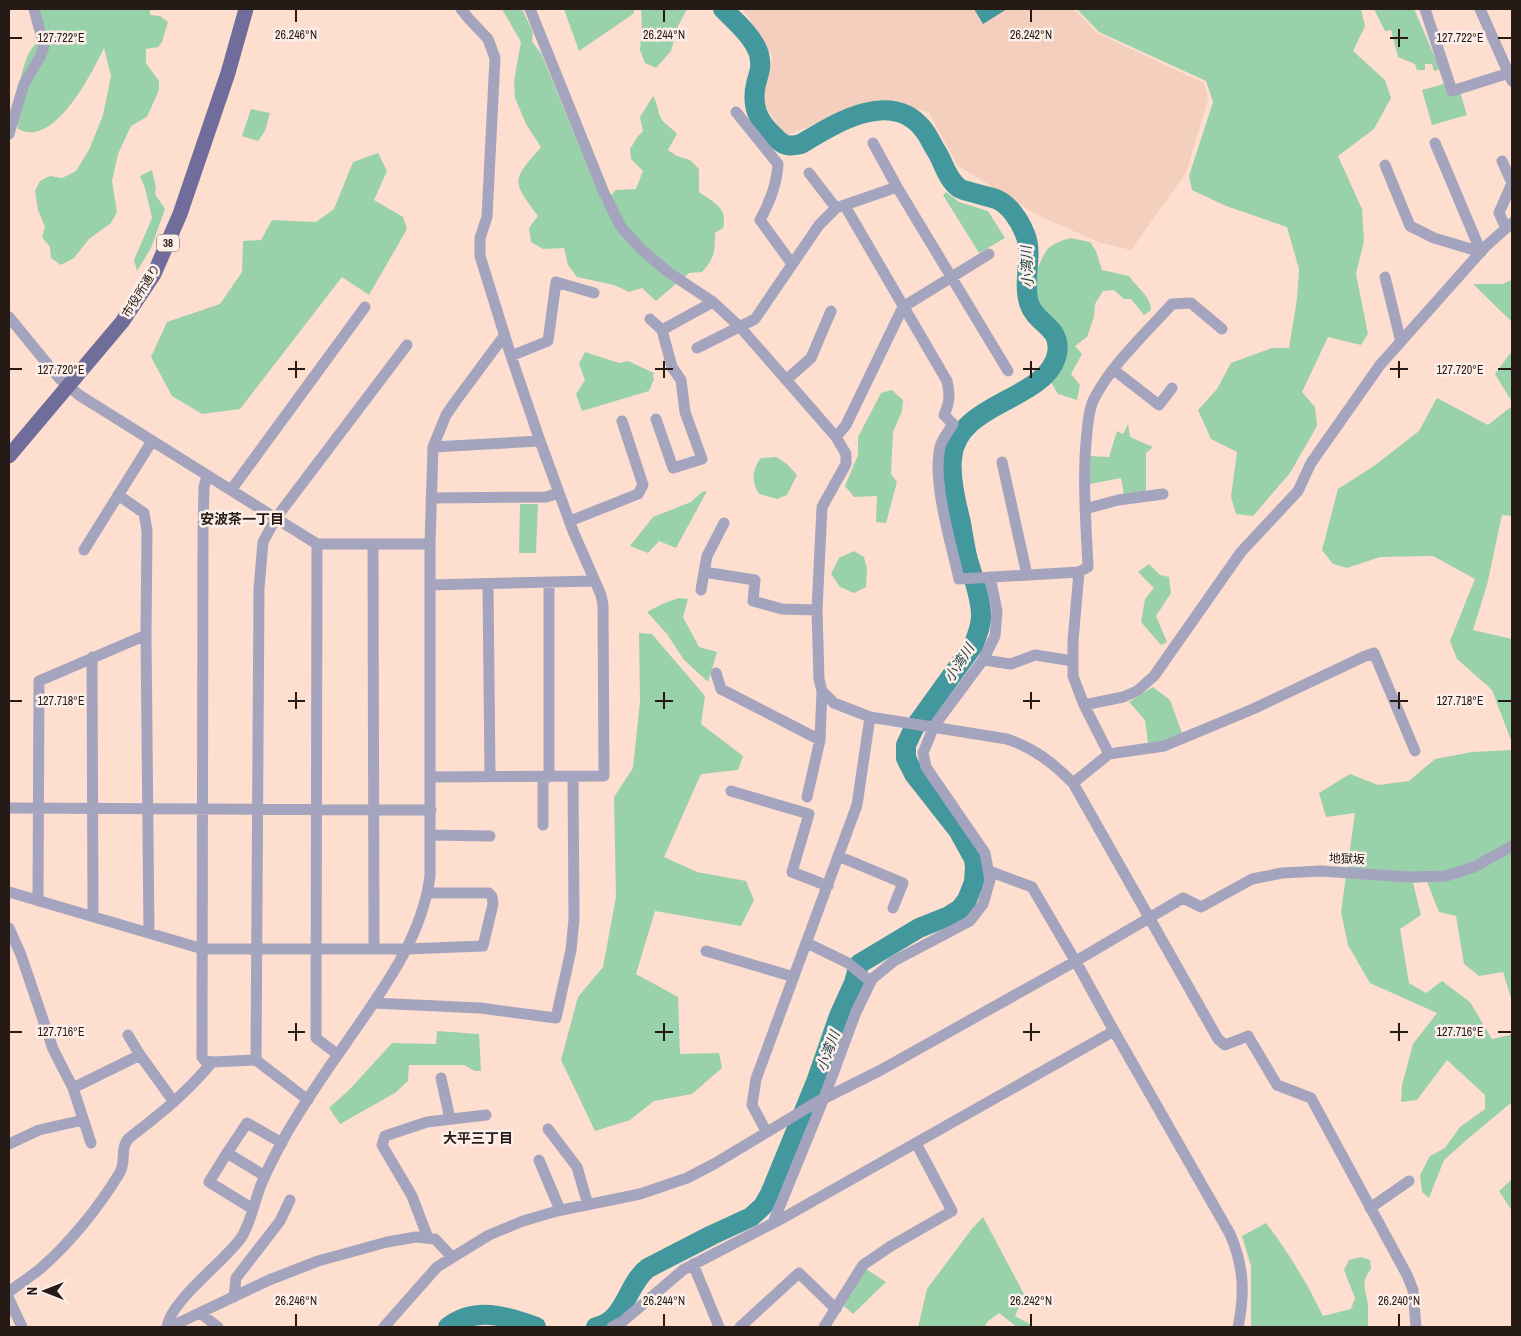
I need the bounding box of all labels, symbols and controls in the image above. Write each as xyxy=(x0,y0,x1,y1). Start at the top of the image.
text: 26.246°N xyxy=(275,27,317,43)
text: 26.244°N xyxy=(643,27,685,43)
text: 26.242°N xyxy=(1010,27,1052,43)
text: 127.722°E xyxy=(38,30,84,46)
text: 127.722°E xyxy=(1437,30,1483,46)
road number: 38 xyxy=(157,234,179,252)
water label: 小湾川 xyxy=(1017,244,1037,288)
street label: 市役所通り xyxy=(118,261,164,321)
text: 127.720°E xyxy=(38,362,84,378)
text: 127.720°E xyxy=(1437,362,1483,378)
district label: 安波茶一丁目 xyxy=(200,510,284,528)
water label: 小湾川 xyxy=(940,639,979,686)
text: 127.718°E xyxy=(38,693,84,709)
text: 127.718°E xyxy=(1437,693,1483,709)
street label: 地獄坂 xyxy=(1329,850,1365,868)
text: 127.716°E xyxy=(38,1024,84,1040)
text: 127.716°E xyxy=(1437,1024,1483,1040)
water label: 小湾川 xyxy=(812,1026,844,1074)
district label: 大平三丁目 xyxy=(443,1129,513,1147)
north arrow xyxy=(20,1266,70,1316)
text: N xyxy=(23,1287,41,1295)
text: 26.246°N xyxy=(275,1293,317,1309)
text: 26.244°N xyxy=(643,1293,685,1309)
text: 26.242°N xyxy=(1010,1293,1052,1309)
text: 26.240°N xyxy=(1378,1293,1420,1309)

